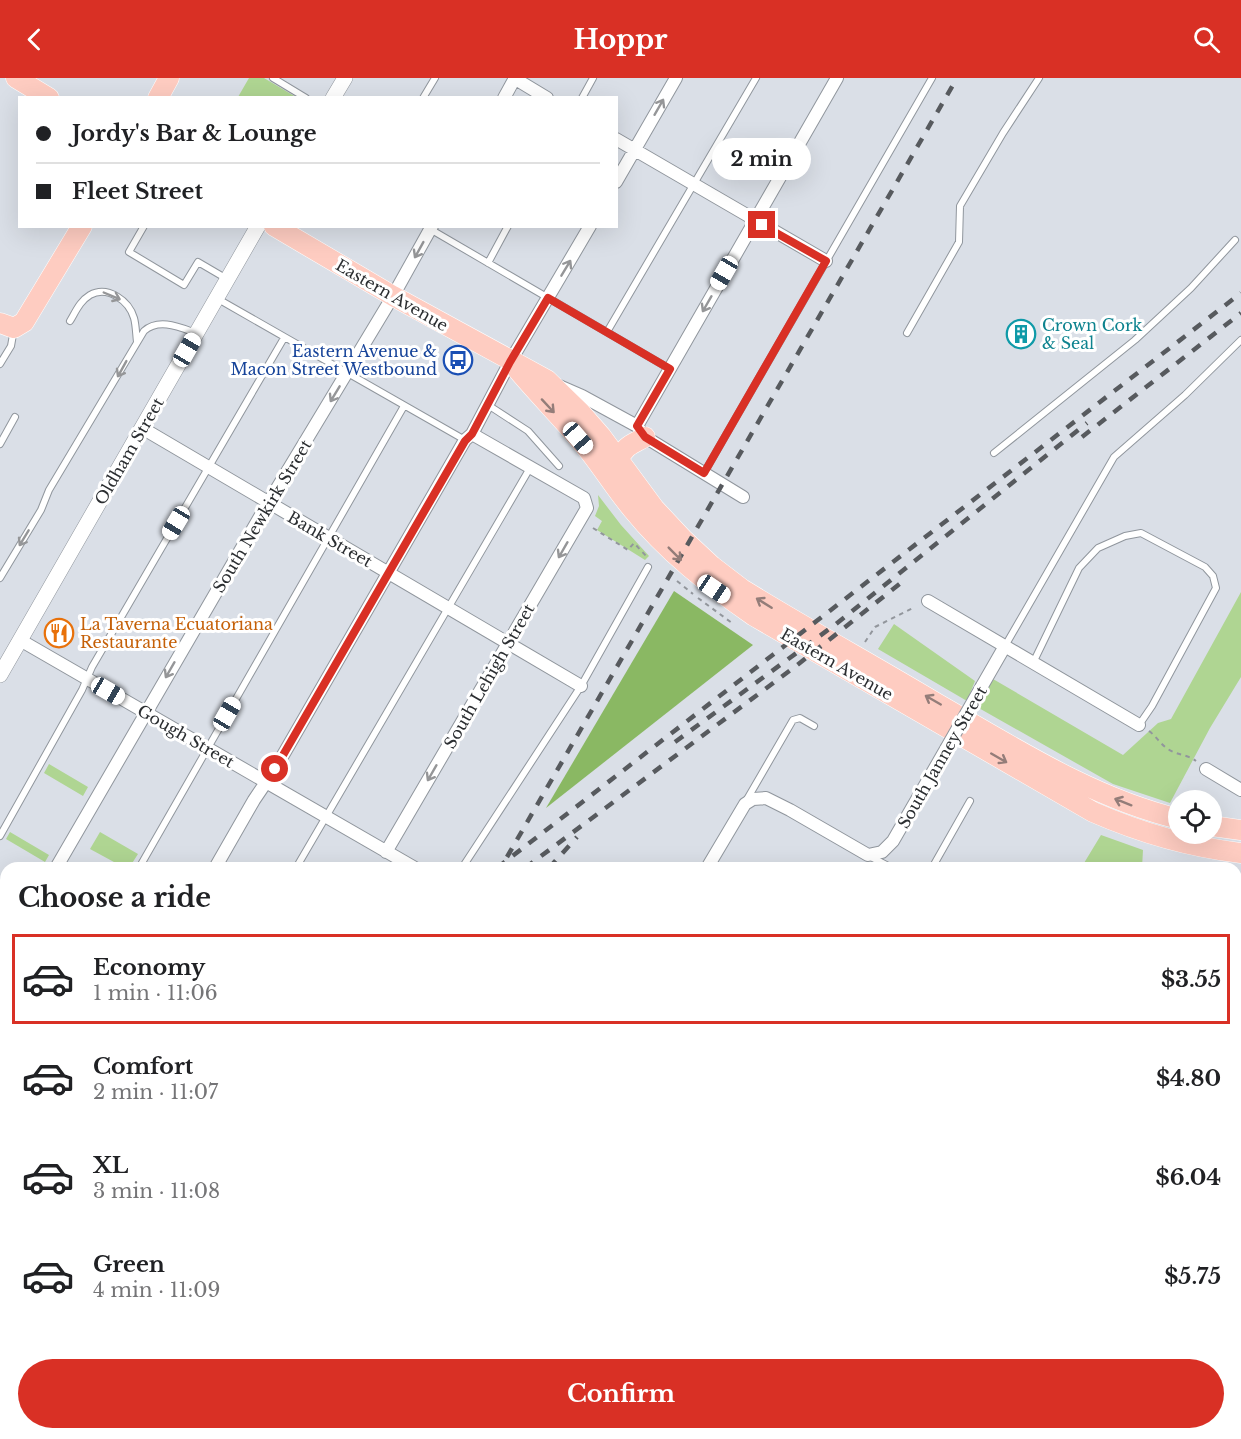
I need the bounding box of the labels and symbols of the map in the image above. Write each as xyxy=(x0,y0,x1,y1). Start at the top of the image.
one-way arrow xyxy=(654,99,666,116)
callout: 2 min xyxy=(712,138,812,180)
route end xyxy=(748,211,775,238)
one-way arrow xyxy=(412,241,424,258)
car xyxy=(707,253,741,293)
street label: Eastern Avenue xyxy=(332,255,452,335)
one-way arrow xyxy=(560,260,572,277)
one-way arrow xyxy=(103,291,121,302)
one-way arrow xyxy=(700,295,712,312)
place label: Crown Cork & Seal xyxy=(1042,315,1143,353)
building icon: Crown Cork & Seal xyxy=(1005,318,1037,350)
car xyxy=(170,330,204,370)
place label: Eastern Avenue & Macon Street Westbound xyxy=(230,341,437,379)
bus stop icon: Eastern Avenue & Macon Street Westbound xyxy=(442,344,474,376)
one-way arrow xyxy=(115,360,127,377)
one-way arrow xyxy=(328,386,341,403)
street label: Oldham Street xyxy=(90,394,168,508)
one-way arrow xyxy=(541,398,555,413)
car xyxy=(559,419,597,457)
street label: South Newkirk Street xyxy=(208,436,316,596)
car xyxy=(159,503,193,543)
street label: Bank Street xyxy=(284,507,376,571)
one-way arrow xyxy=(18,529,30,546)
one-way arrow xyxy=(557,541,569,558)
one-way arrow xyxy=(667,547,682,562)
car xyxy=(694,571,734,607)
one-way arrow xyxy=(756,596,773,608)
street label: South Lehigh Street xyxy=(439,600,539,752)
place label: La Taverna Ecuatoriana Restaurante xyxy=(80,614,273,652)
restaurant icon: La Taverna Ecuatoriana Restaurante xyxy=(43,617,75,649)
street label: Eastern Avenue xyxy=(777,624,897,704)
one-way arrow xyxy=(164,661,176,678)
car xyxy=(88,674,128,708)
street label: South Janney Street xyxy=(893,682,991,832)
car xyxy=(210,694,244,734)
one-way arrow xyxy=(925,694,942,706)
street label: Gough Street xyxy=(134,700,238,772)
one-way arrow xyxy=(990,752,1007,764)
route start xyxy=(261,755,288,782)
one-way arrow xyxy=(426,764,438,781)
one-way arrow xyxy=(1115,796,1133,807)

